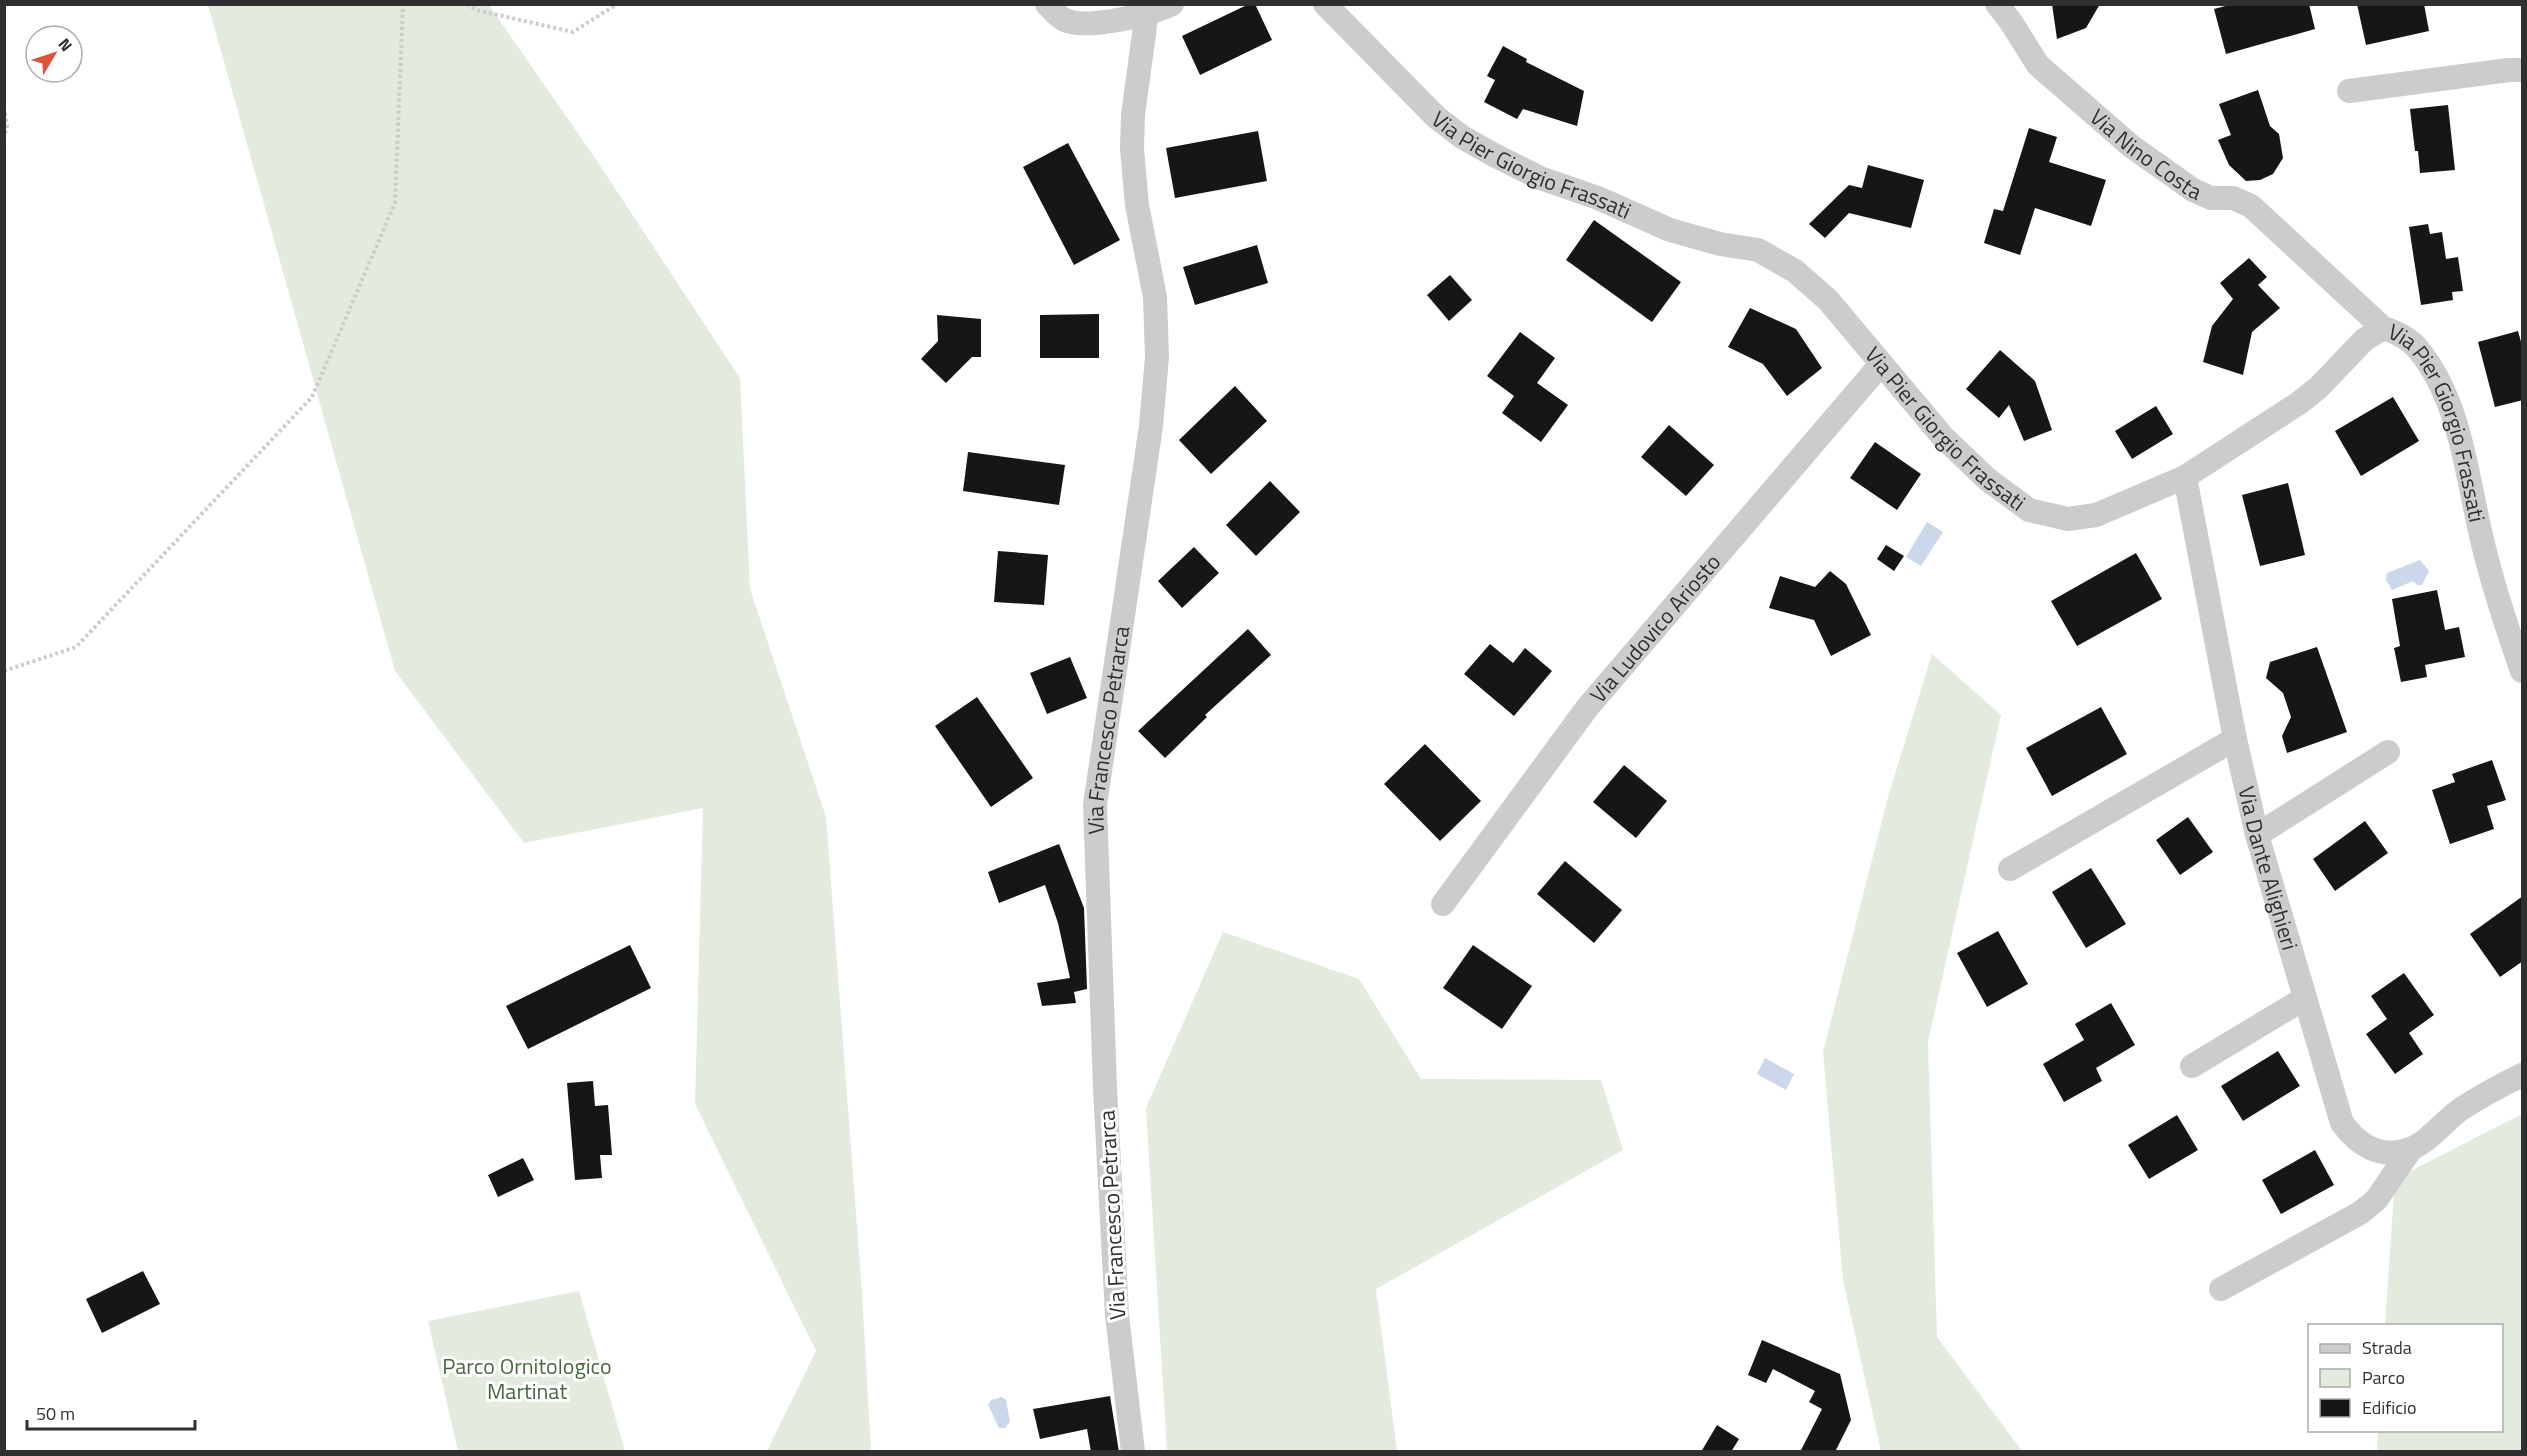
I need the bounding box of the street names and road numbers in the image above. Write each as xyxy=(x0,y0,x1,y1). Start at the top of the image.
street label: Via Nino Costa xyxy=(2082,100,2207,209)
street label: Via Pier Giorgio Frassati xyxy=(1424,102,1637,228)
street label: Via Pier Giorgio Frassati xyxy=(2383,315,2495,525)
street label: Via Pier Giorgio Frassati xyxy=(1857,339,2033,519)
street label: Via Ludovico Ariosto xyxy=(1581,546,1729,710)
street label: Via Francesco Petrarca xyxy=(1078,624,1138,835)
street label: Via Dante Alighieri xyxy=(2229,783,2307,954)
street label: Via Francesco Petrarca xyxy=(1090,1109,1134,1321)

